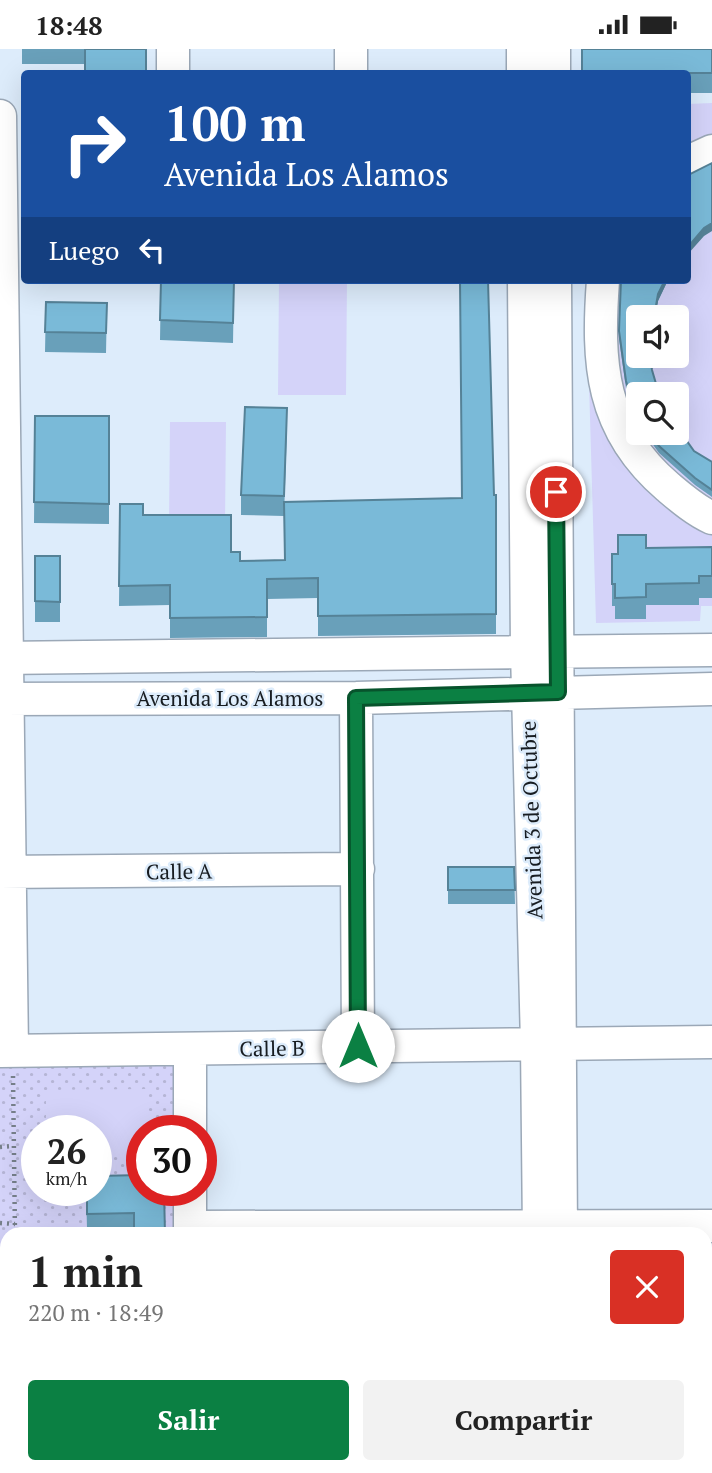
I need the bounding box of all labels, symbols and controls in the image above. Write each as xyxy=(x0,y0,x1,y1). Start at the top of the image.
text: 18:48 xyxy=(35,8,103,42)
text: 100 m xyxy=(164,90,306,155)
icon: right xyxy=(49,98,140,189)
text: Avenida Los Alamos xyxy=(164,153,449,195)
icon: left xyxy=(133,231,171,269)
text: Luego xyxy=(49,233,119,267)
map controls xyxy=(626,305,689,445)
button: sound xyxy=(626,305,689,368)
button: search xyxy=(626,382,689,445)
pin xyxy=(526,462,586,522)
icon: arrive xyxy=(537,473,575,511)
street label: Avenida Los Alamos xyxy=(137,684,323,712)
street label: Avenida 3 de Octubre xyxy=(514,720,548,920)
street label: Calle A xyxy=(146,856,213,886)
position arrow xyxy=(321,1009,395,1083)
street label: Calle B xyxy=(239,1033,305,1063)
speed limit sign: 30 xyxy=(126,1115,217,1206)
text: 26 xyxy=(47,1128,86,1174)
text: km/h xyxy=(46,1166,87,1190)
text: 1 min xyxy=(28,1243,143,1299)
button: close xyxy=(610,1250,684,1324)
text: 220 m · 18:49 xyxy=(28,1297,163,1328)
button: Salir xyxy=(28,1380,349,1460)
button: Compartir xyxy=(363,1380,684,1460)

